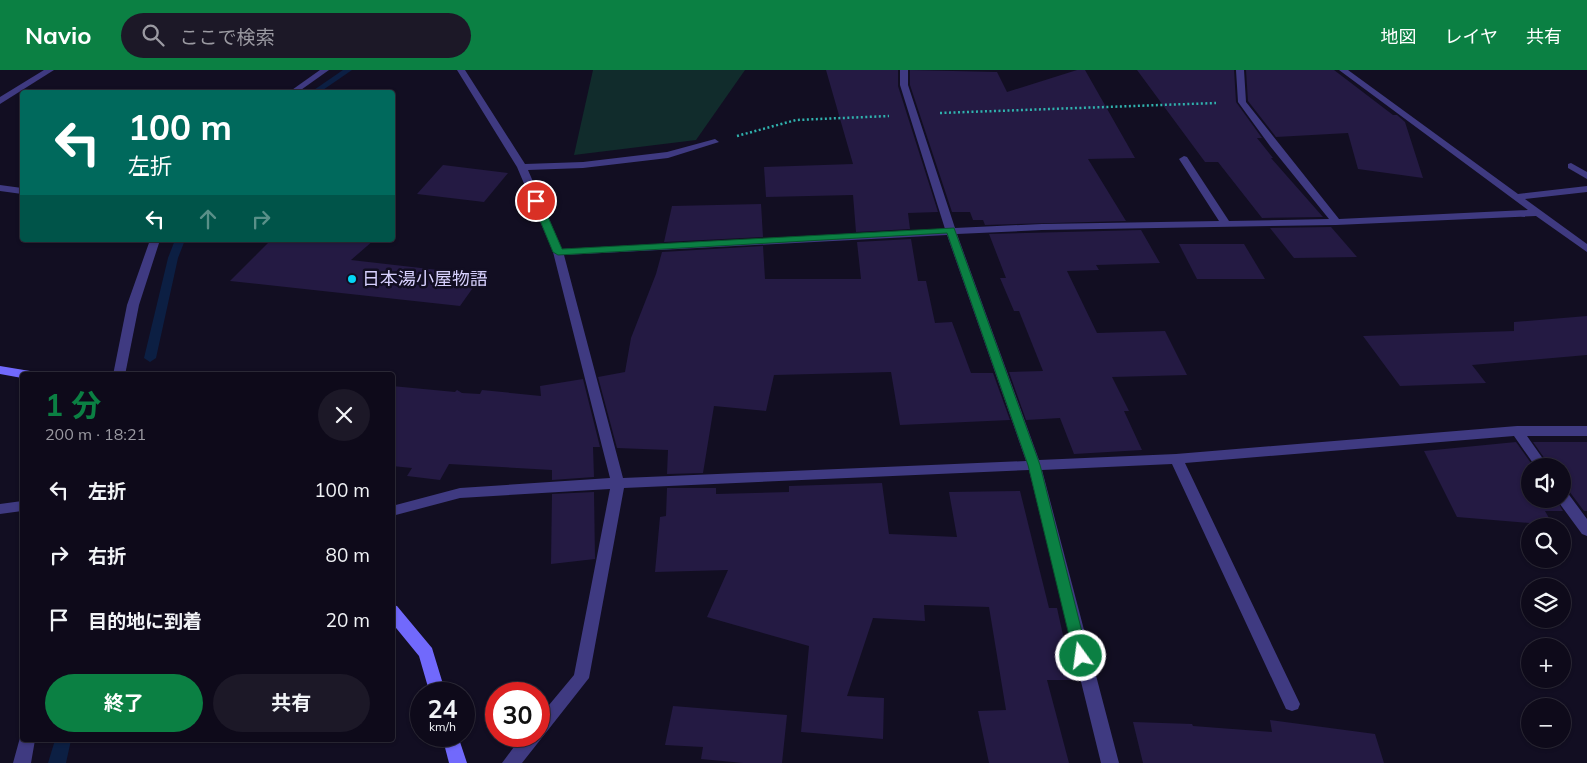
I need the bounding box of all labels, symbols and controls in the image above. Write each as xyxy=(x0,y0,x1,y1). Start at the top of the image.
search box xyxy=(121,13,471,58)
text: Navio xyxy=(25,20,91,50)
icon: search xyxy=(139,21,167,49)
text: ここで検索 xyxy=(179,25,274,49)
text: 地図 xyxy=(1381,25,1417,48)
text: レイヤ xyxy=(1445,25,1498,48)
text: 共有 xyxy=(1526,25,1562,48)
text: 100 m xyxy=(128,105,232,149)
icon: left xyxy=(45,110,110,175)
text: 左折 xyxy=(128,152,172,180)
pin xyxy=(515,180,557,222)
icon: arrive xyxy=(522,187,550,215)
icon: left xyxy=(141,205,169,233)
icon: ahead xyxy=(194,205,222,233)
icon: right xyxy=(247,205,275,233)
place label: 日本湯小屋物語 xyxy=(362,267,488,290)
marker: 日本湯小屋物語 xyxy=(346,273,358,285)
text: 1 分 xyxy=(45,386,101,424)
button: close xyxy=(318,389,370,441)
text: 200 m · 18:21 xyxy=(45,424,146,444)
map controls xyxy=(1521,458,1571,748)
button: sound xyxy=(1521,458,1571,508)
icon: left xyxy=(45,476,73,504)
text: 100 m xyxy=(314,478,370,502)
text: 左折 xyxy=(88,479,126,503)
button: search xyxy=(1521,518,1571,568)
icon: right xyxy=(45,541,73,569)
text: 80 m xyxy=(326,543,370,567)
text: 右折 xyxy=(88,544,126,568)
button: layers xyxy=(1521,578,1571,628)
icon: arrive xyxy=(45,606,73,634)
text: 20 m xyxy=(326,608,370,632)
text: 目的地に到着 xyxy=(88,609,202,633)
position arrow xyxy=(1054,629,1106,681)
button: + xyxy=(1521,638,1571,688)
button: 終了 xyxy=(45,674,203,732)
button: 共有 xyxy=(213,674,370,732)
speed limit sign: 30 xyxy=(485,682,550,747)
text: 24 xyxy=(427,693,458,724)
button: − xyxy=(1521,698,1571,748)
text: km/h xyxy=(429,719,456,734)

